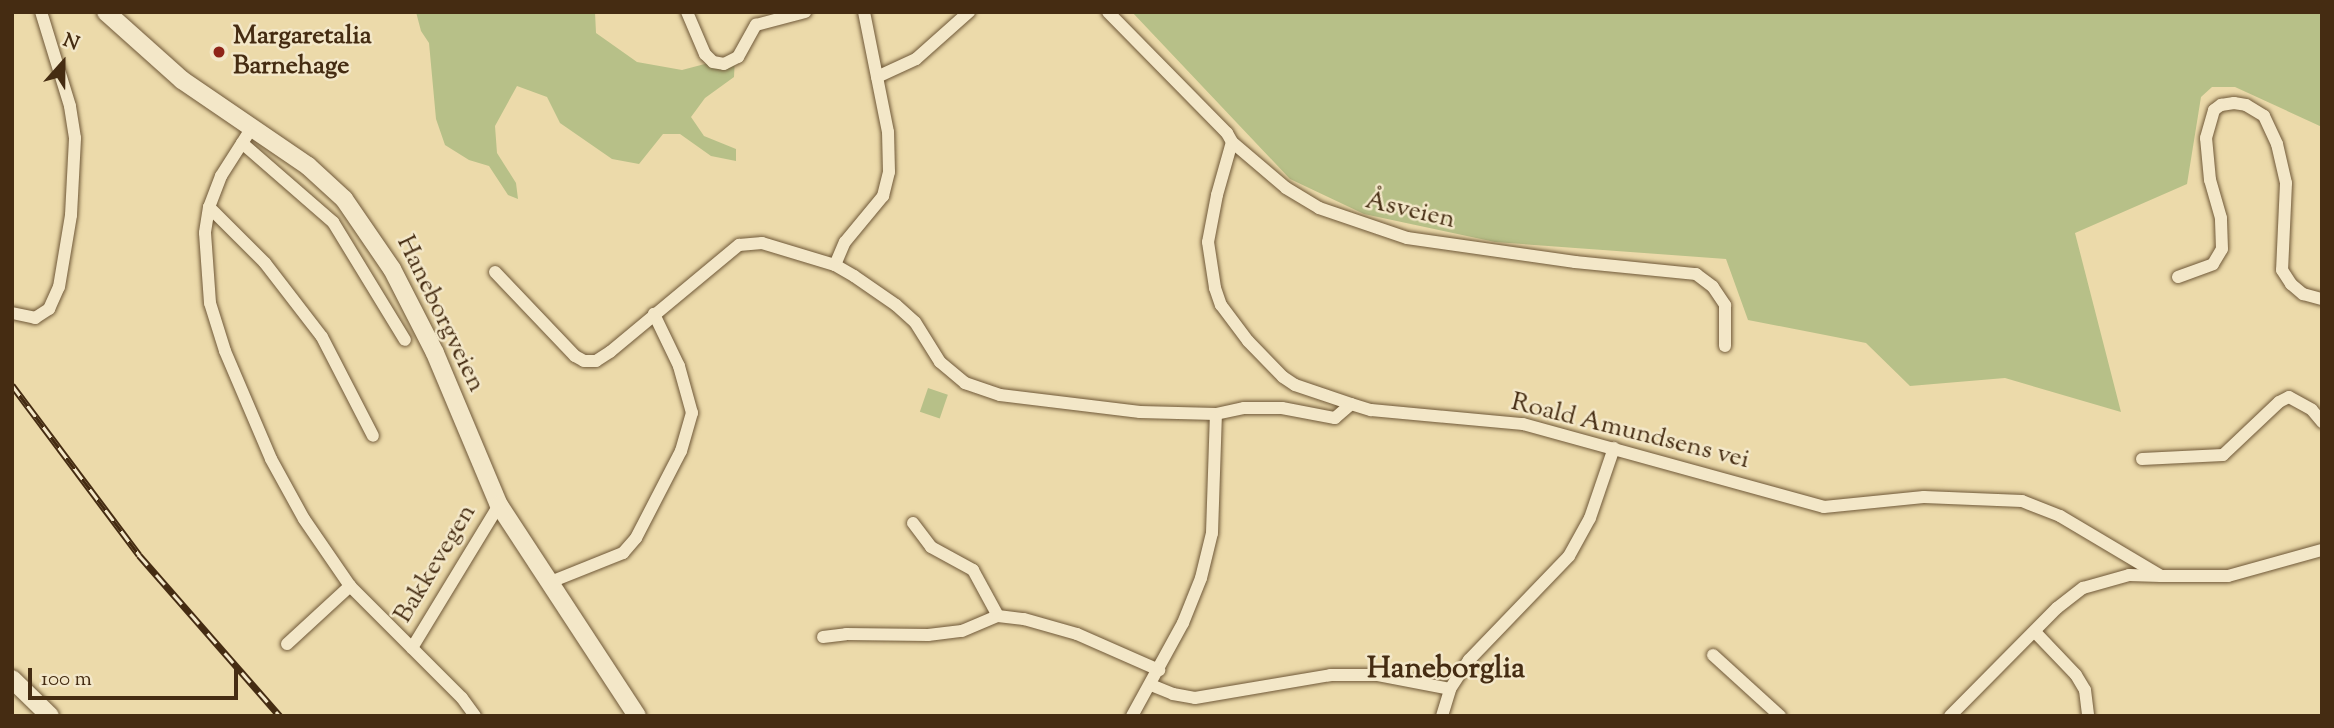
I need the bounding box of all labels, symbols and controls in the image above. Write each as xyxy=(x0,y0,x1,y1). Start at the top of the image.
place label: Margaretalia Barnehage xyxy=(233,21,372,82)
north arrow xyxy=(28,28,98,98)
text: N xyxy=(59,28,83,58)
marker: Margaretalia Barnehage xyxy=(211,44,227,60)
street label: Åsveien xyxy=(1362,186,1458,236)
street label: Haneborgveien xyxy=(389,231,491,397)
street label: Roald Amundsens vei xyxy=(1508,387,1752,477)
street label: Bakkevegen xyxy=(388,499,484,629)
district label: Haneborglia xyxy=(1367,652,1525,688)
scale bar xyxy=(32,654,242,698)
text: 100 m xyxy=(41,665,92,695)

